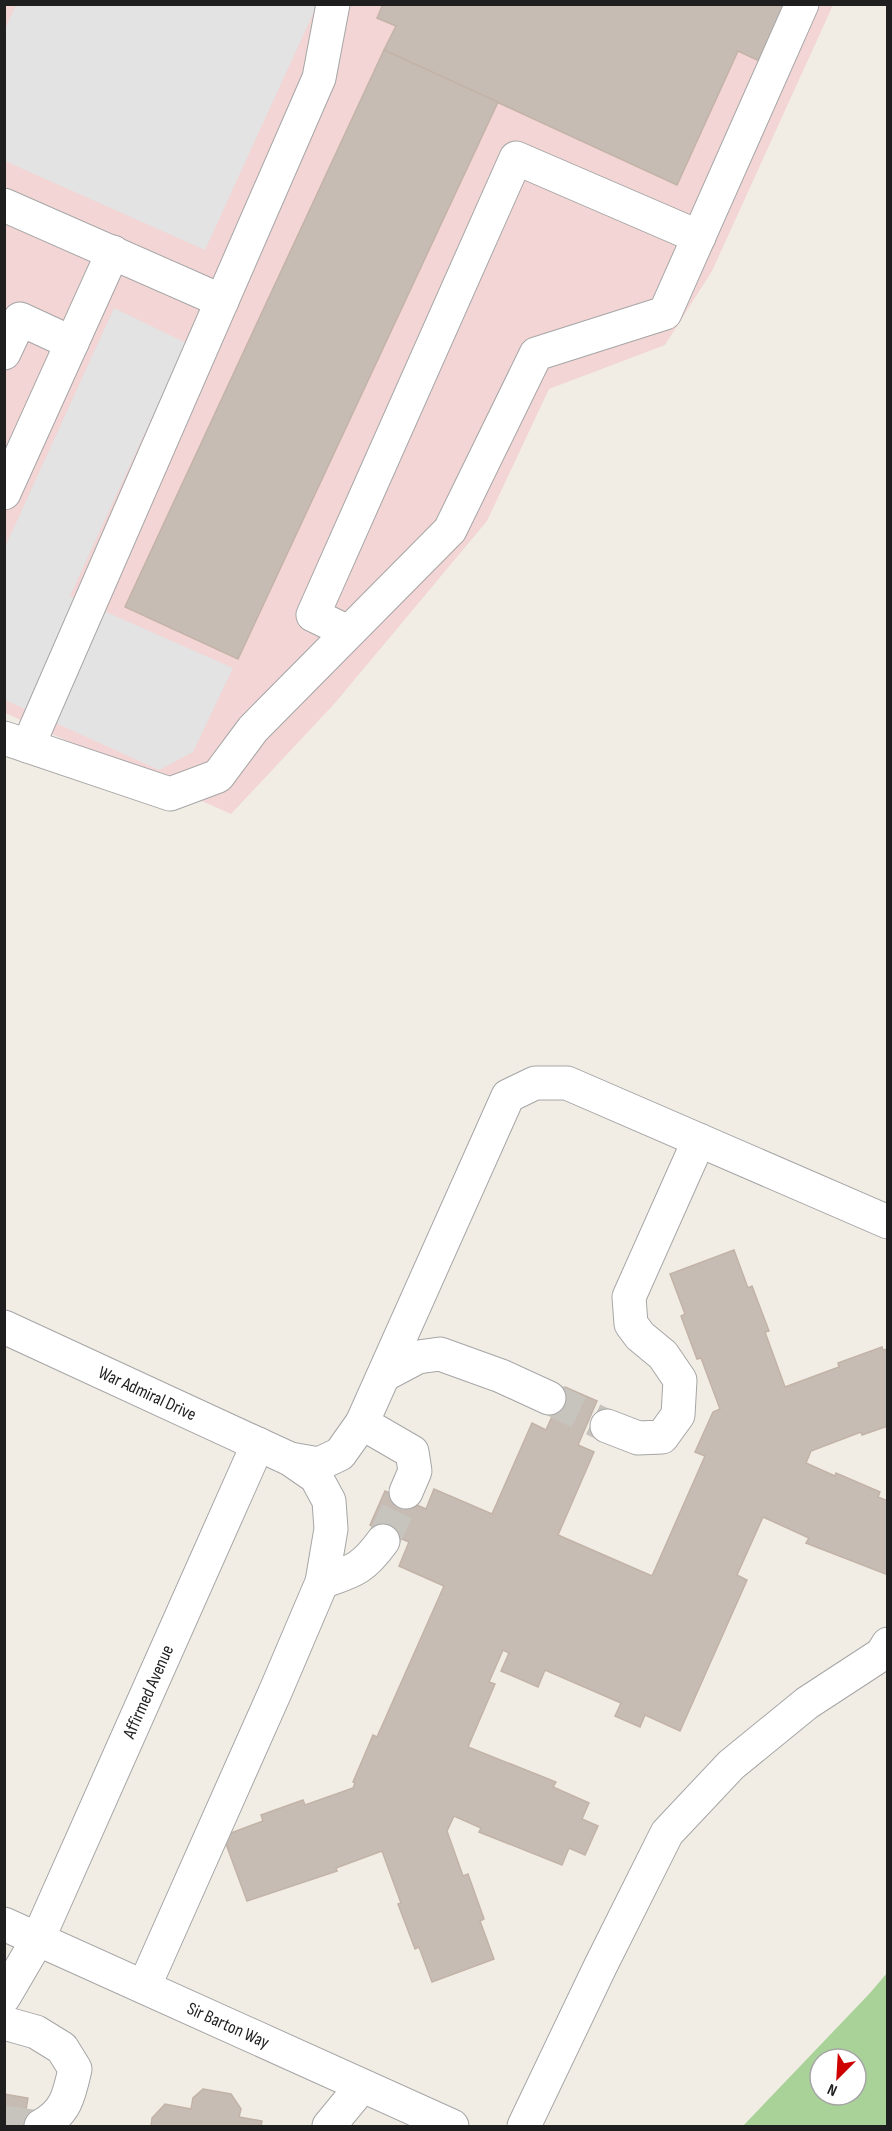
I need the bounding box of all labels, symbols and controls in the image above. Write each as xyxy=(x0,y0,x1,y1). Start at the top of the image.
street label: War Admiral Drive xyxy=(95,1362,200,1425)
street label: Affirmed Avenue xyxy=(118,1642,178,1743)
street label: Sir Barton Way xyxy=(184,1998,273,2053)
north arrow xyxy=(808,2047,868,2107)
text: N xyxy=(825,2079,840,2100)

